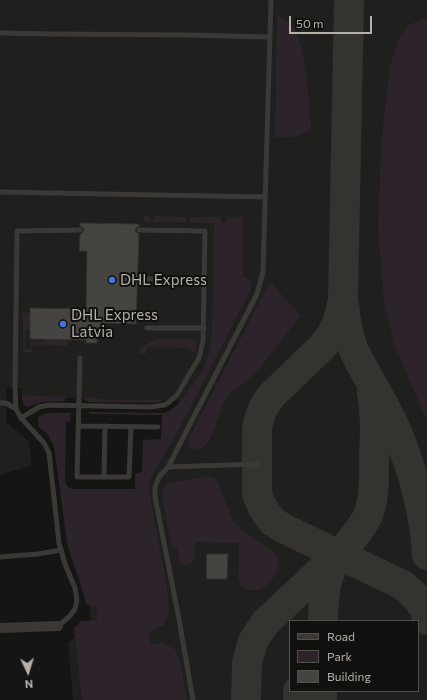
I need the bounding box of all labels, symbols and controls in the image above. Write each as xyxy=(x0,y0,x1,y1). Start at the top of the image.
scale bar xyxy=(291,8,374,34)
text: 50 m xyxy=(296,16,324,30)
place label: DHL Express xyxy=(120,271,207,289)
marker: DHL Express xyxy=(107,275,117,285)
place label: DHL Express Latvia xyxy=(71,306,158,341)
marker: DHL Express Latvia xyxy=(58,319,68,329)
legend xyxy=(289,620,419,692)
text: Road xyxy=(327,629,355,643)
text: Park xyxy=(327,649,352,663)
north arrow xyxy=(8,652,48,692)
text: Building xyxy=(327,669,371,683)
text: N xyxy=(24,678,33,691)

